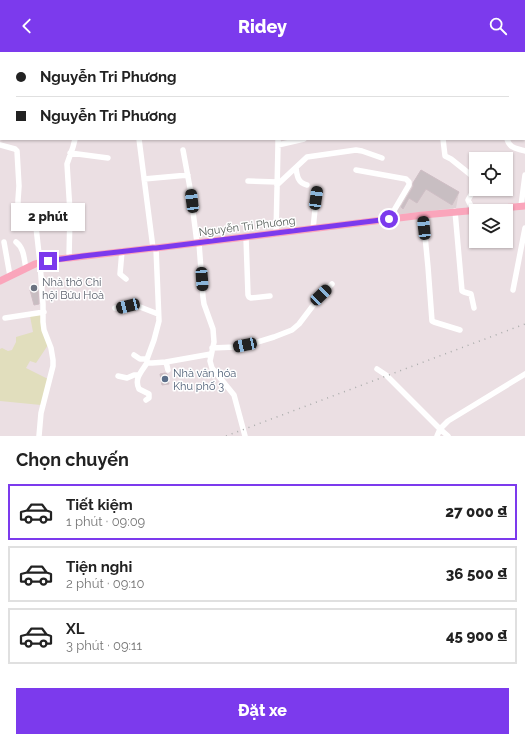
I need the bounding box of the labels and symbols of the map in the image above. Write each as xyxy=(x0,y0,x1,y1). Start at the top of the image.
car xyxy=(308,185,324,211)
car xyxy=(185,188,199,214)
callout: 2 phút xyxy=(11,203,85,231)
route start xyxy=(380,210,398,228)
street label: Nguyễn Tri Phương xyxy=(198,214,296,239)
car xyxy=(417,215,431,241)
route end xyxy=(39,252,57,270)
car xyxy=(195,267,209,291)
place label: Nhà thờ Chi hội Bửu Hoà xyxy=(42,276,104,302)
car xyxy=(308,282,334,308)
marker: Nhà thờ Chi hội Bửu Hoà xyxy=(29,283,39,293)
car xyxy=(115,297,141,315)
car xyxy=(232,337,258,353)
place label: Nhà văn hóa Khu phố 3 xyxy=(173,367,236,393)
marker: Nhà văn hóa Khu phố 3 xyxy=(160,374,170,384)

